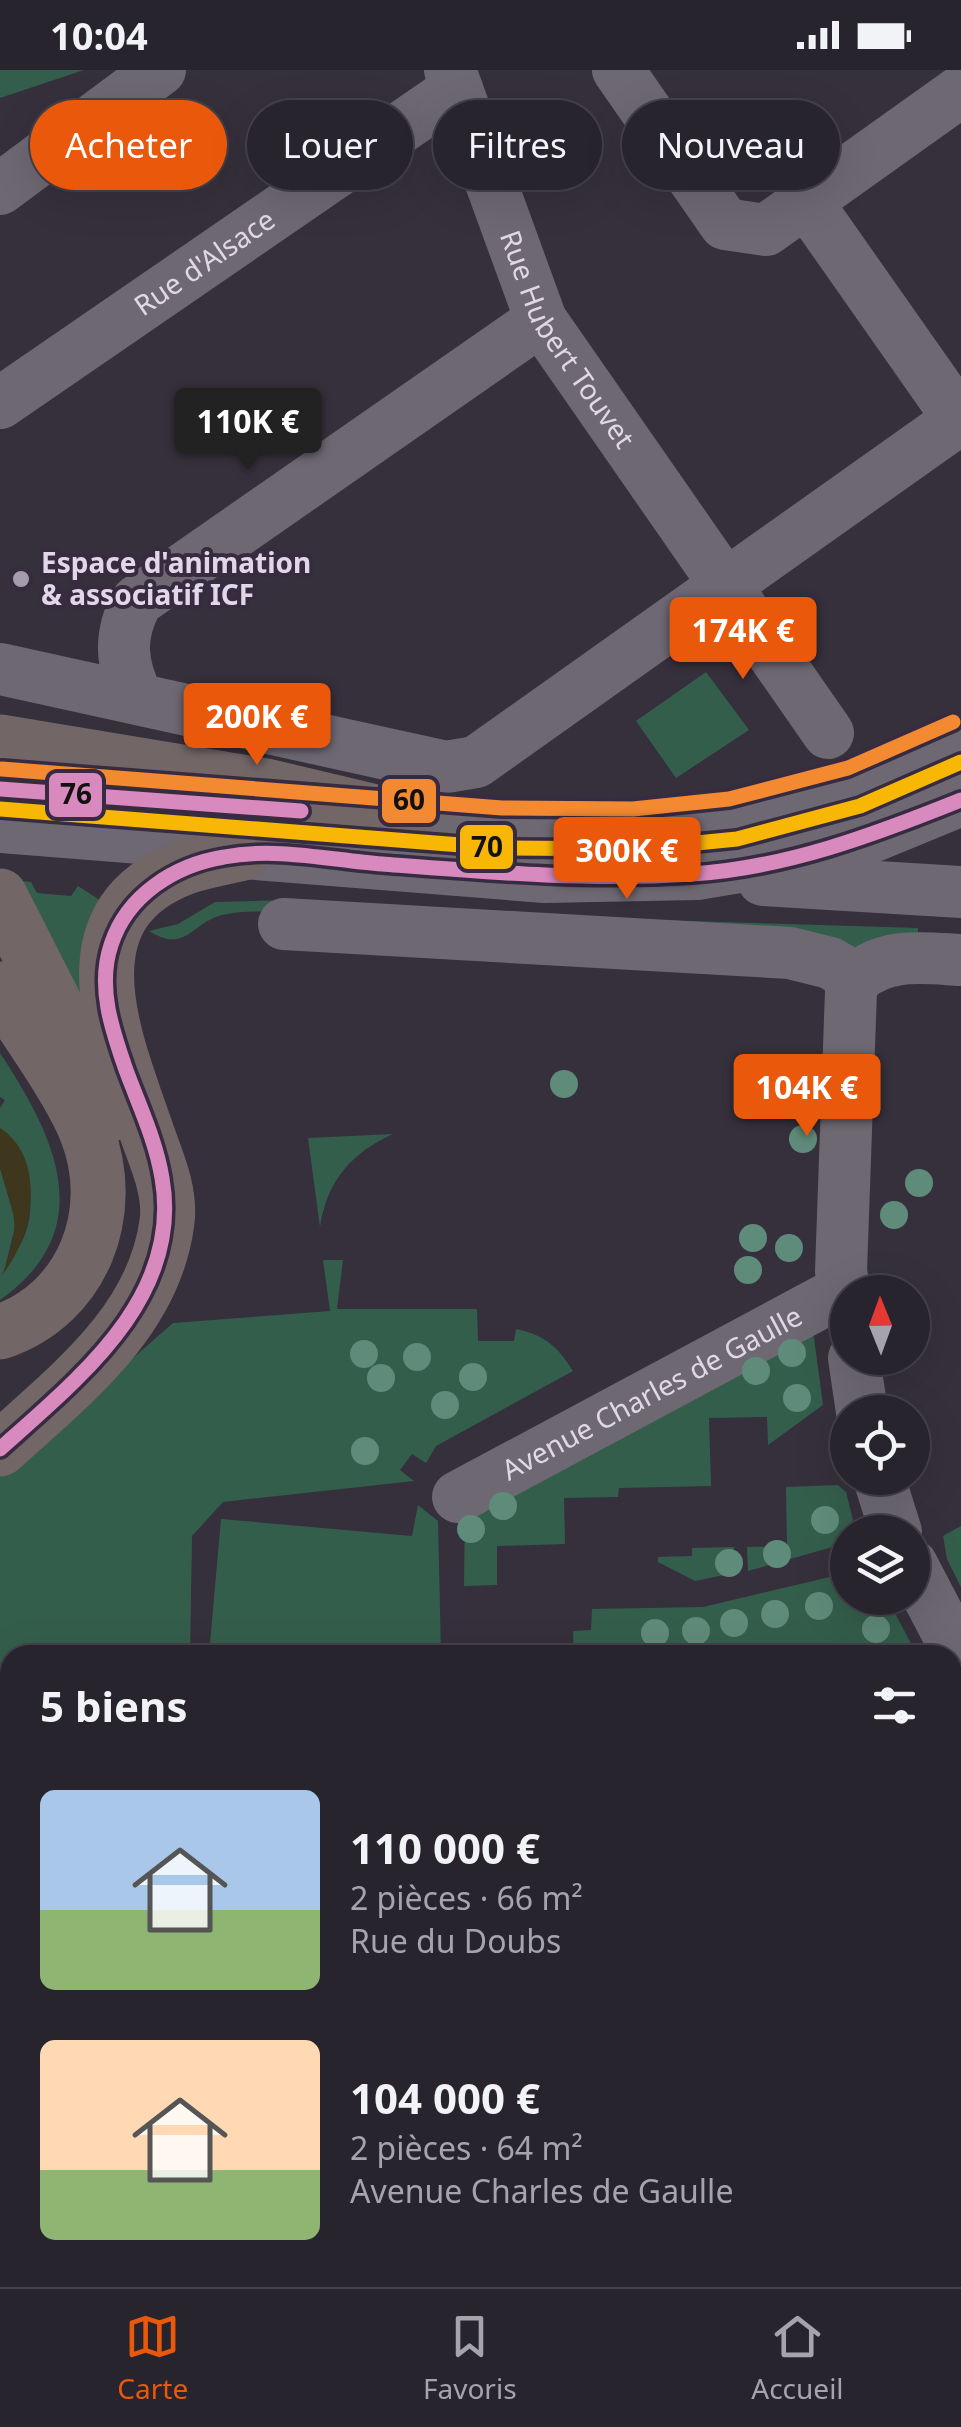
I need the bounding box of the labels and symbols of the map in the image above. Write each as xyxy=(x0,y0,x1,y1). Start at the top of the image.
street label: Rue d'Alsace xyxy=(126,200,282,324)
street label: Rue Hubert Touvet xyxy=(492,225,644,455)
pin: 110K € xyxy=(167,388,329,473)
place label: Espace d'animation & associatif ICF xyxy=(41,543,311,613)
marker: Espace d'animation & associatif ICF xyxy=(10,568,32,590)
pin: 174K € xyxy=(662,597,824,682)
pin: 200K € xyxy=(176,683,338,768)
line badge: 76 xyxy=(47,771,104,819)
text: 76 xyxy=(60,774,92,812)
line badge: 60 xyxy=(380,777,438,825)
text: 60 xyxy=(393,780,425,818)
pin: 300K € xyxy=(546,817,708,902)
line badge: 70 xyxy=(458,823,515,871)
text: 70 xyxy=(471,827,503,865)
pin: 104K € xyxy=(726,1054,888,1139)
north arrow xyxy=(830,1275,930,1375)
street label: Avenue Charles de Gaulle xyxy=(495,1296,808,1488)

